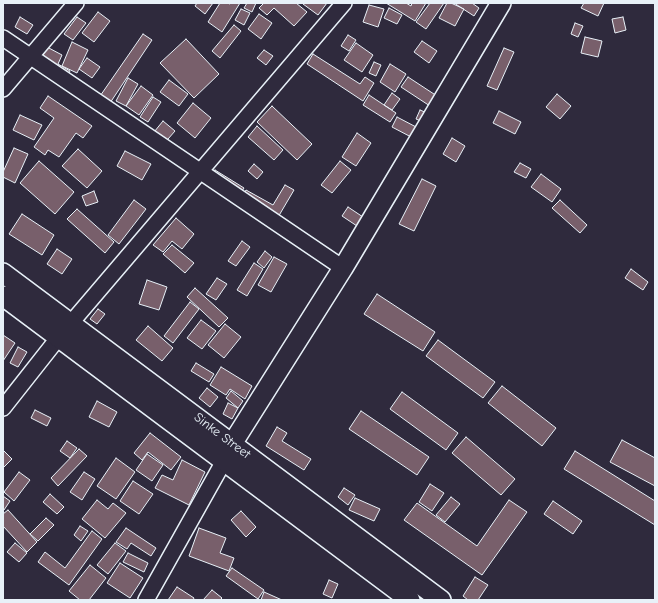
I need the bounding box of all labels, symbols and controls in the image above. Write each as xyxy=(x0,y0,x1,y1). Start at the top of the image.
street label: Sinke Street xyxy=(191,410,253,462)

